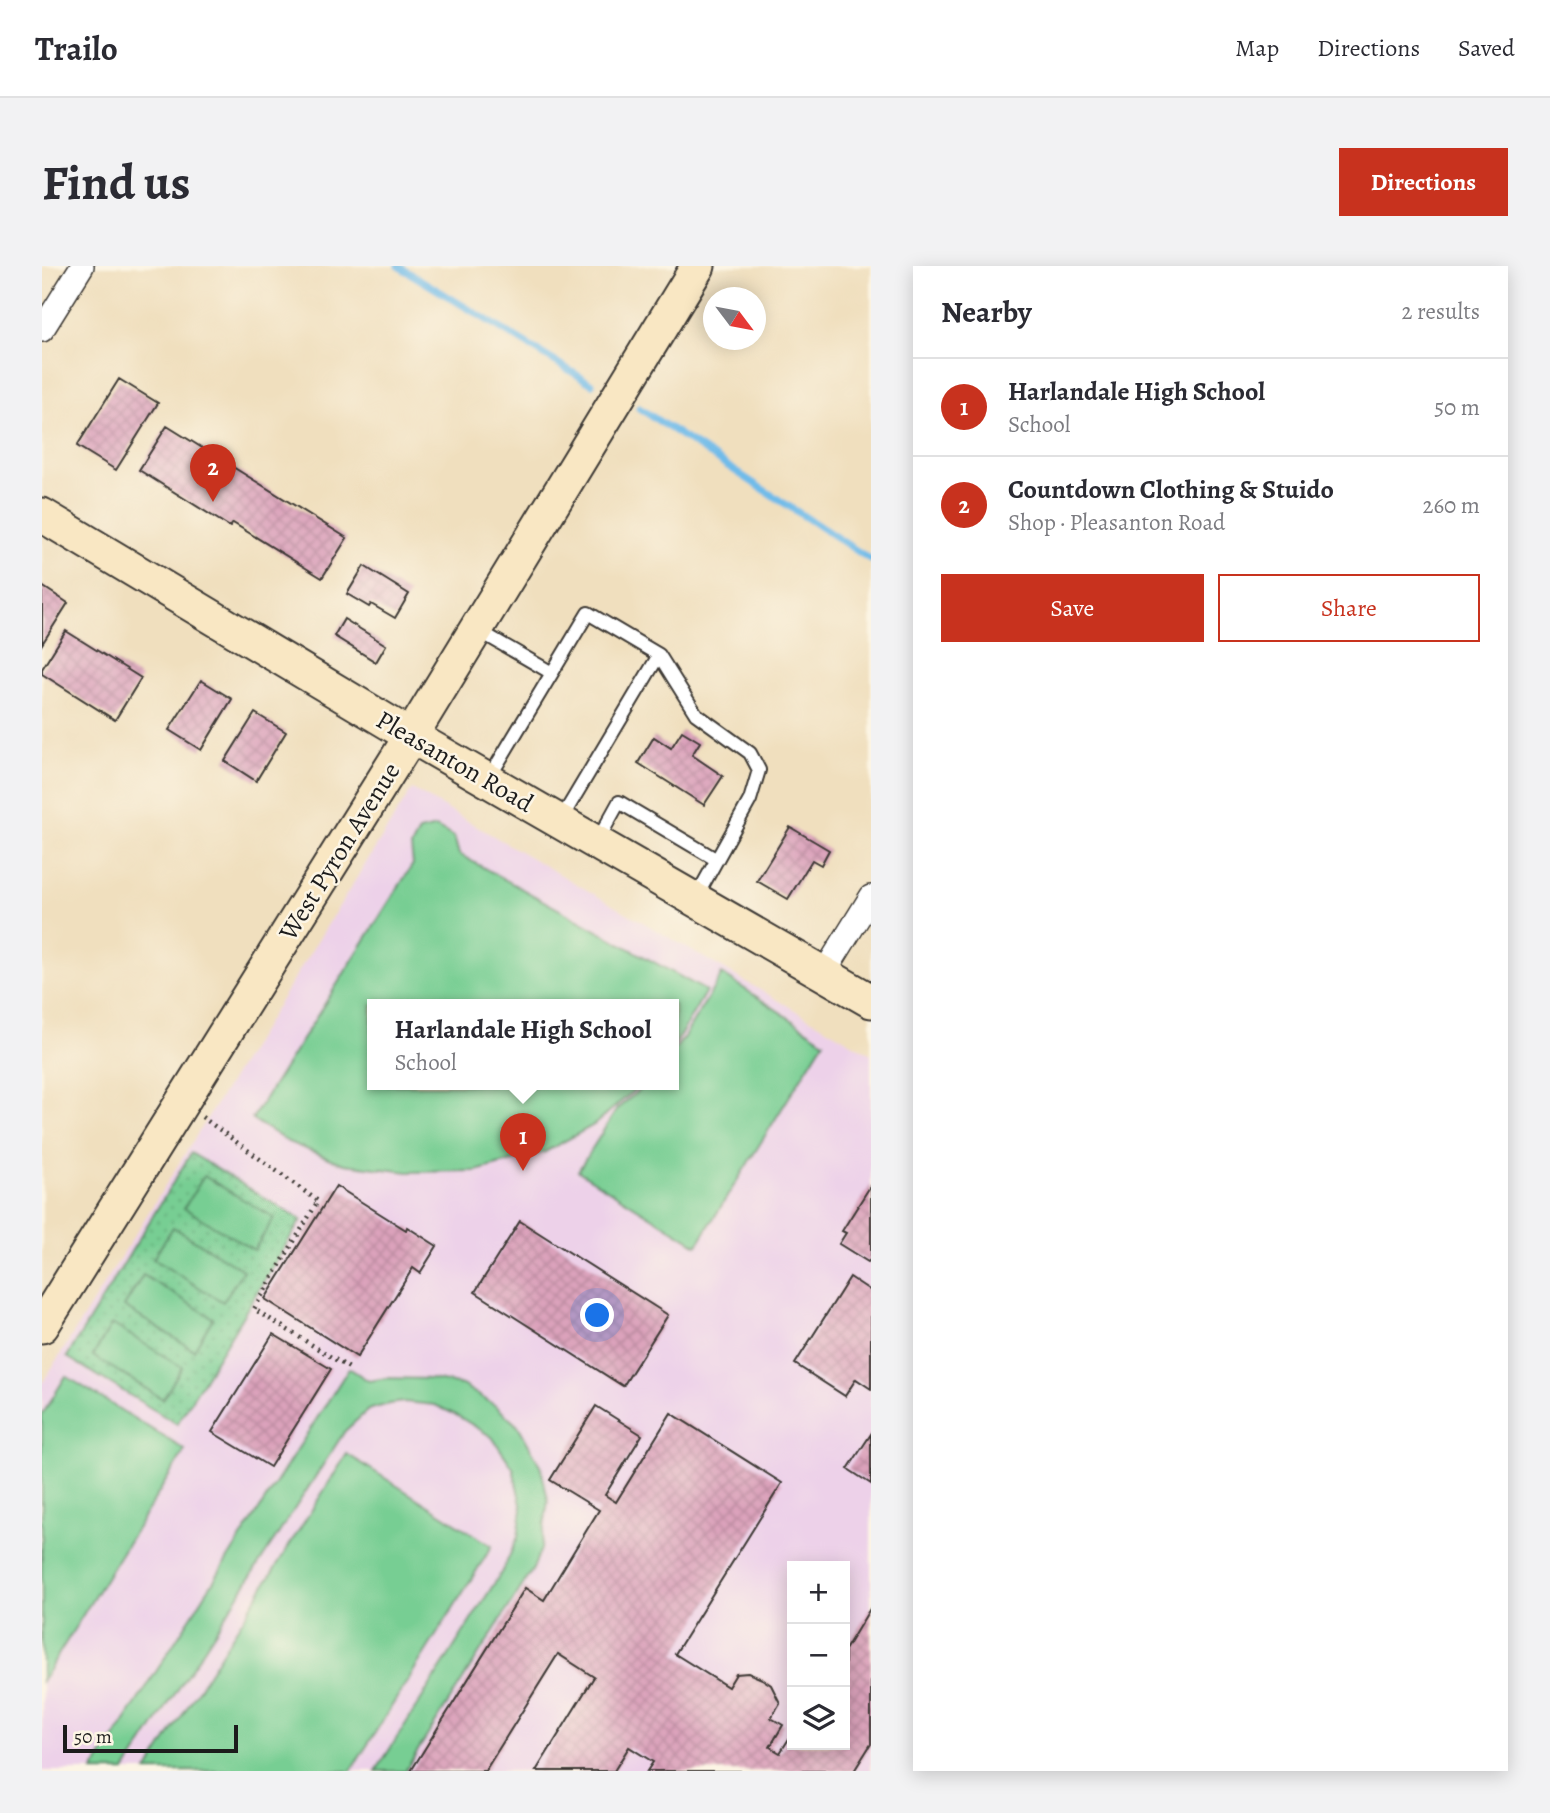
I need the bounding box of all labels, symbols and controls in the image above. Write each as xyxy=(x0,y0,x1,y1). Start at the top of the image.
text: Trailo xyxy=(35,26,118,71)
text: Map xyxy=(1235,32,1279,64)
text: Directions xyxy=(1317,32,1420,64)
text: Saved xyxy=(1458,32,1515,64)
button: Directions xyxy=(1339,148,1508,216)
text: Find us xyxy=(42,149,190,216)
north arrow xyxy=(703,287,766,350)
text: Nearby xyxy=(941,292,1032,332)
text: 2 results xyxy=(1402,296,1480,327)
text: Harlandale High School xyxy=(1008,374,1265,409)
text: 1 xyxy=(960,392,968,423)
text: 50 m xyxy=(1434,392,1480,423)
text: School xyxy=(1008,409,1070,440)
pin: 2 xyxy=(190,444,236,502)
text: Countdown Clothing & Stuido xyxy=(1008,472,1334,507)
text: 2 xyxy=(958,490,970,521)
text: 260 m xyxy=(1422,490,1480,521)
text: Shop · Pleasanton Road xyxy=(1008,507,1225,538)
button: Save xyxy=(941,574,1204,642)
button: Share xyxy=(1218,574,1480,642)
street label: Pleasanton Road xyxy=(370,702,540,821)
street label: West Pyron Avenue xyxy=(270,756,408,948)
popup xyxy=(367,999,679,1090)
text: Harlandale High School xyxy=(394,1012,652,1047)
text: School xyxy=(394,1047,457,1078)
pin: 1 xyxy=(500,1113,546,1171)
your location xyxy=(580,1298,614,1332)
map controls xyxy=(787,1561,850,1750)
button: + xyxy=(787,1561,850,1624)
button: − xyxy=(787,1624,850,1687)
button: layers xyxy=(787,1687,850,1750)
scale bar xyxy=(63,1722,238,1754)
text: 50 m xyxy=(74,1724,112,1750)

